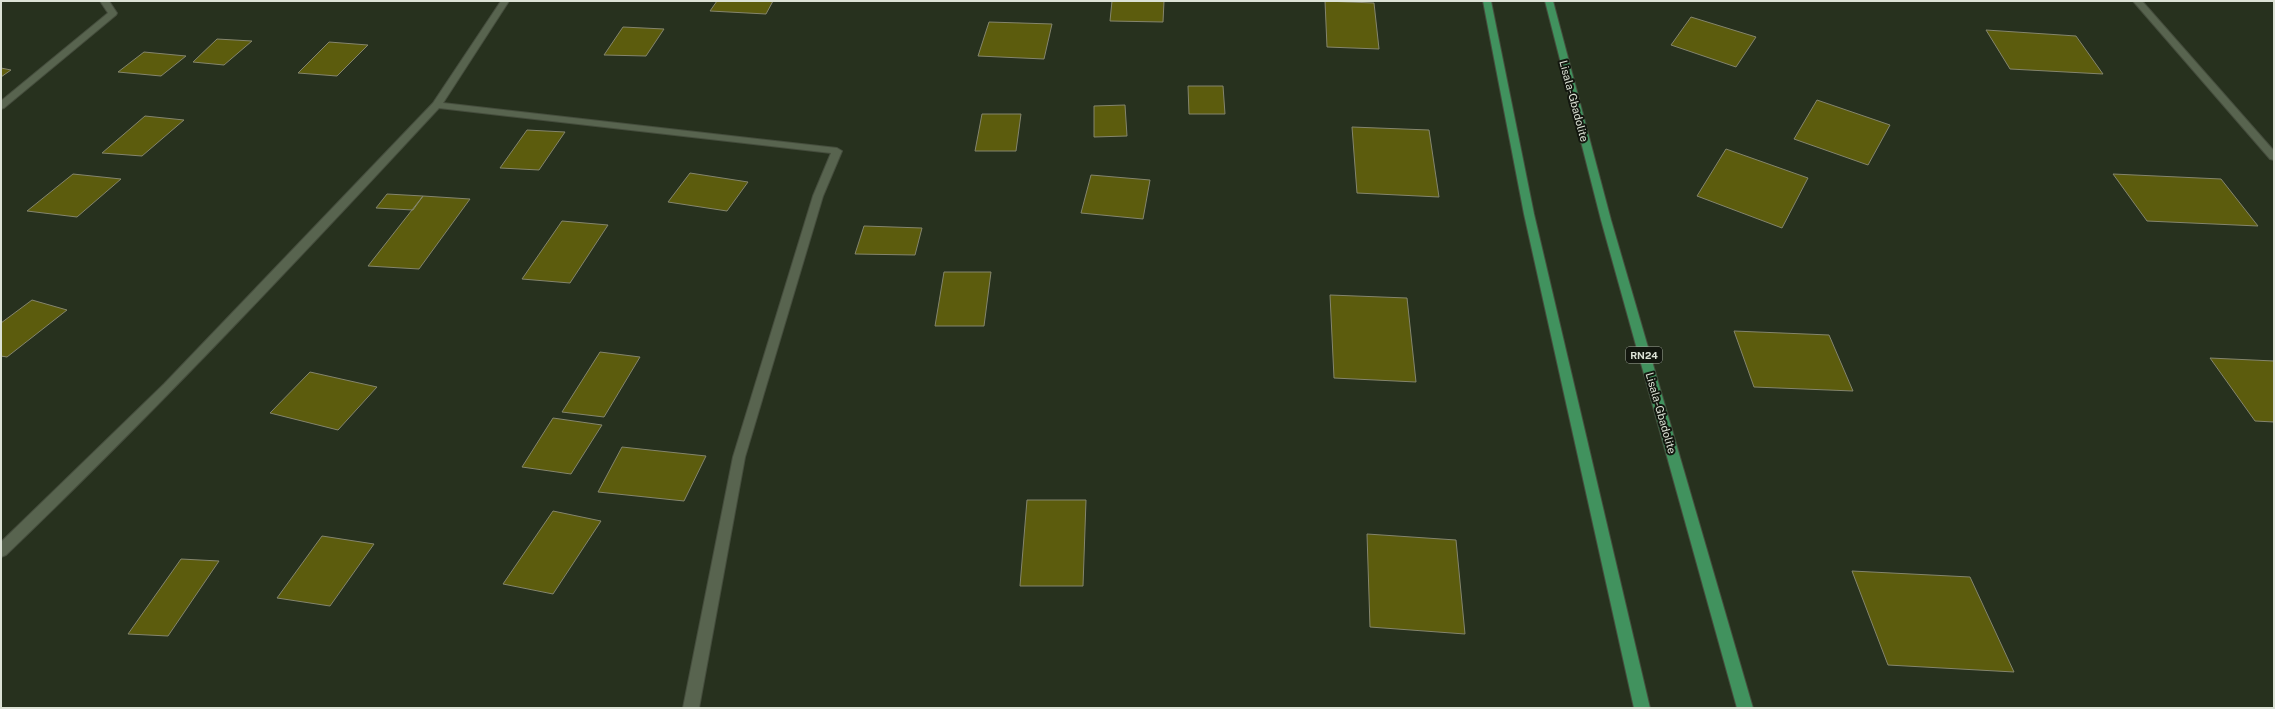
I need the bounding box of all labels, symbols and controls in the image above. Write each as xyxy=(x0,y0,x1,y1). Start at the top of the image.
street label: Lisala-Gbadolite xyxy=(1557,59,1591,143)
road number: RN24 xyxy=(1626,347,1662,363)
street label: Lisala-Gbadolite xyxy=(1644,371,1678,455)

